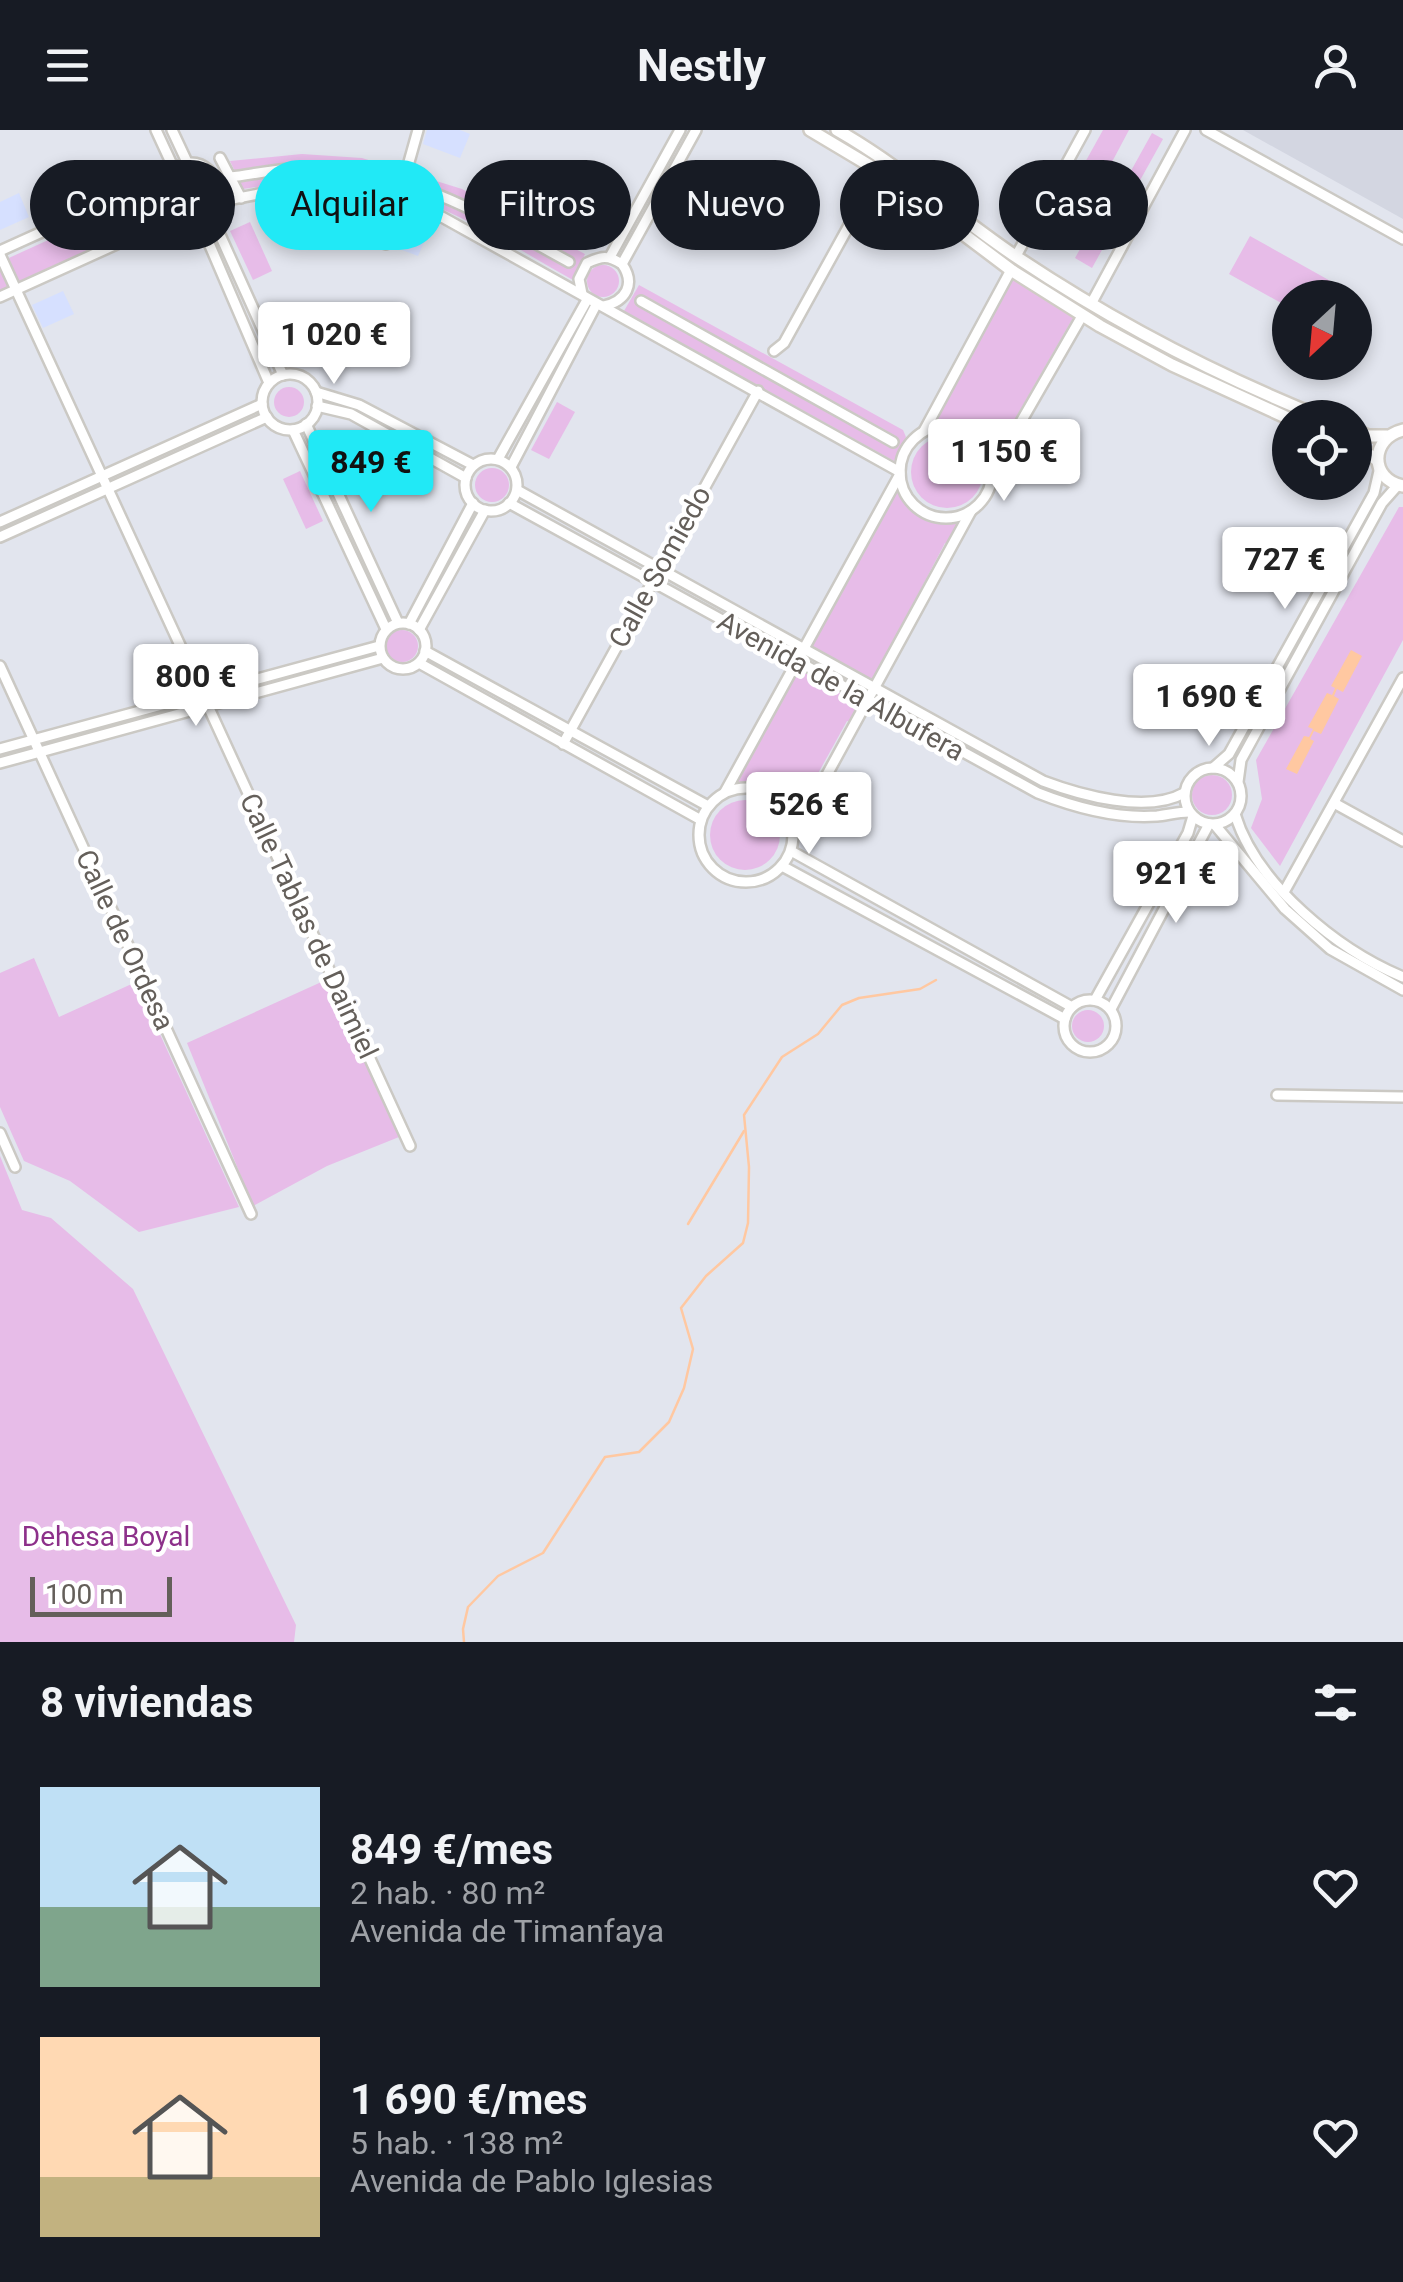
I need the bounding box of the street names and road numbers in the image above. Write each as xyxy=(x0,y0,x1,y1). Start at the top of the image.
street label: Calle Somiedo xyxy=(602,481,718,653)
street label: Avenida de la Albufera xyxy=(712,604,970,768)
street label: Calle Tablas de Daimiel xyxy=(233,788,385,1064)
street label: Calle de Ordesa xyxy=(69,845,181,1035)

